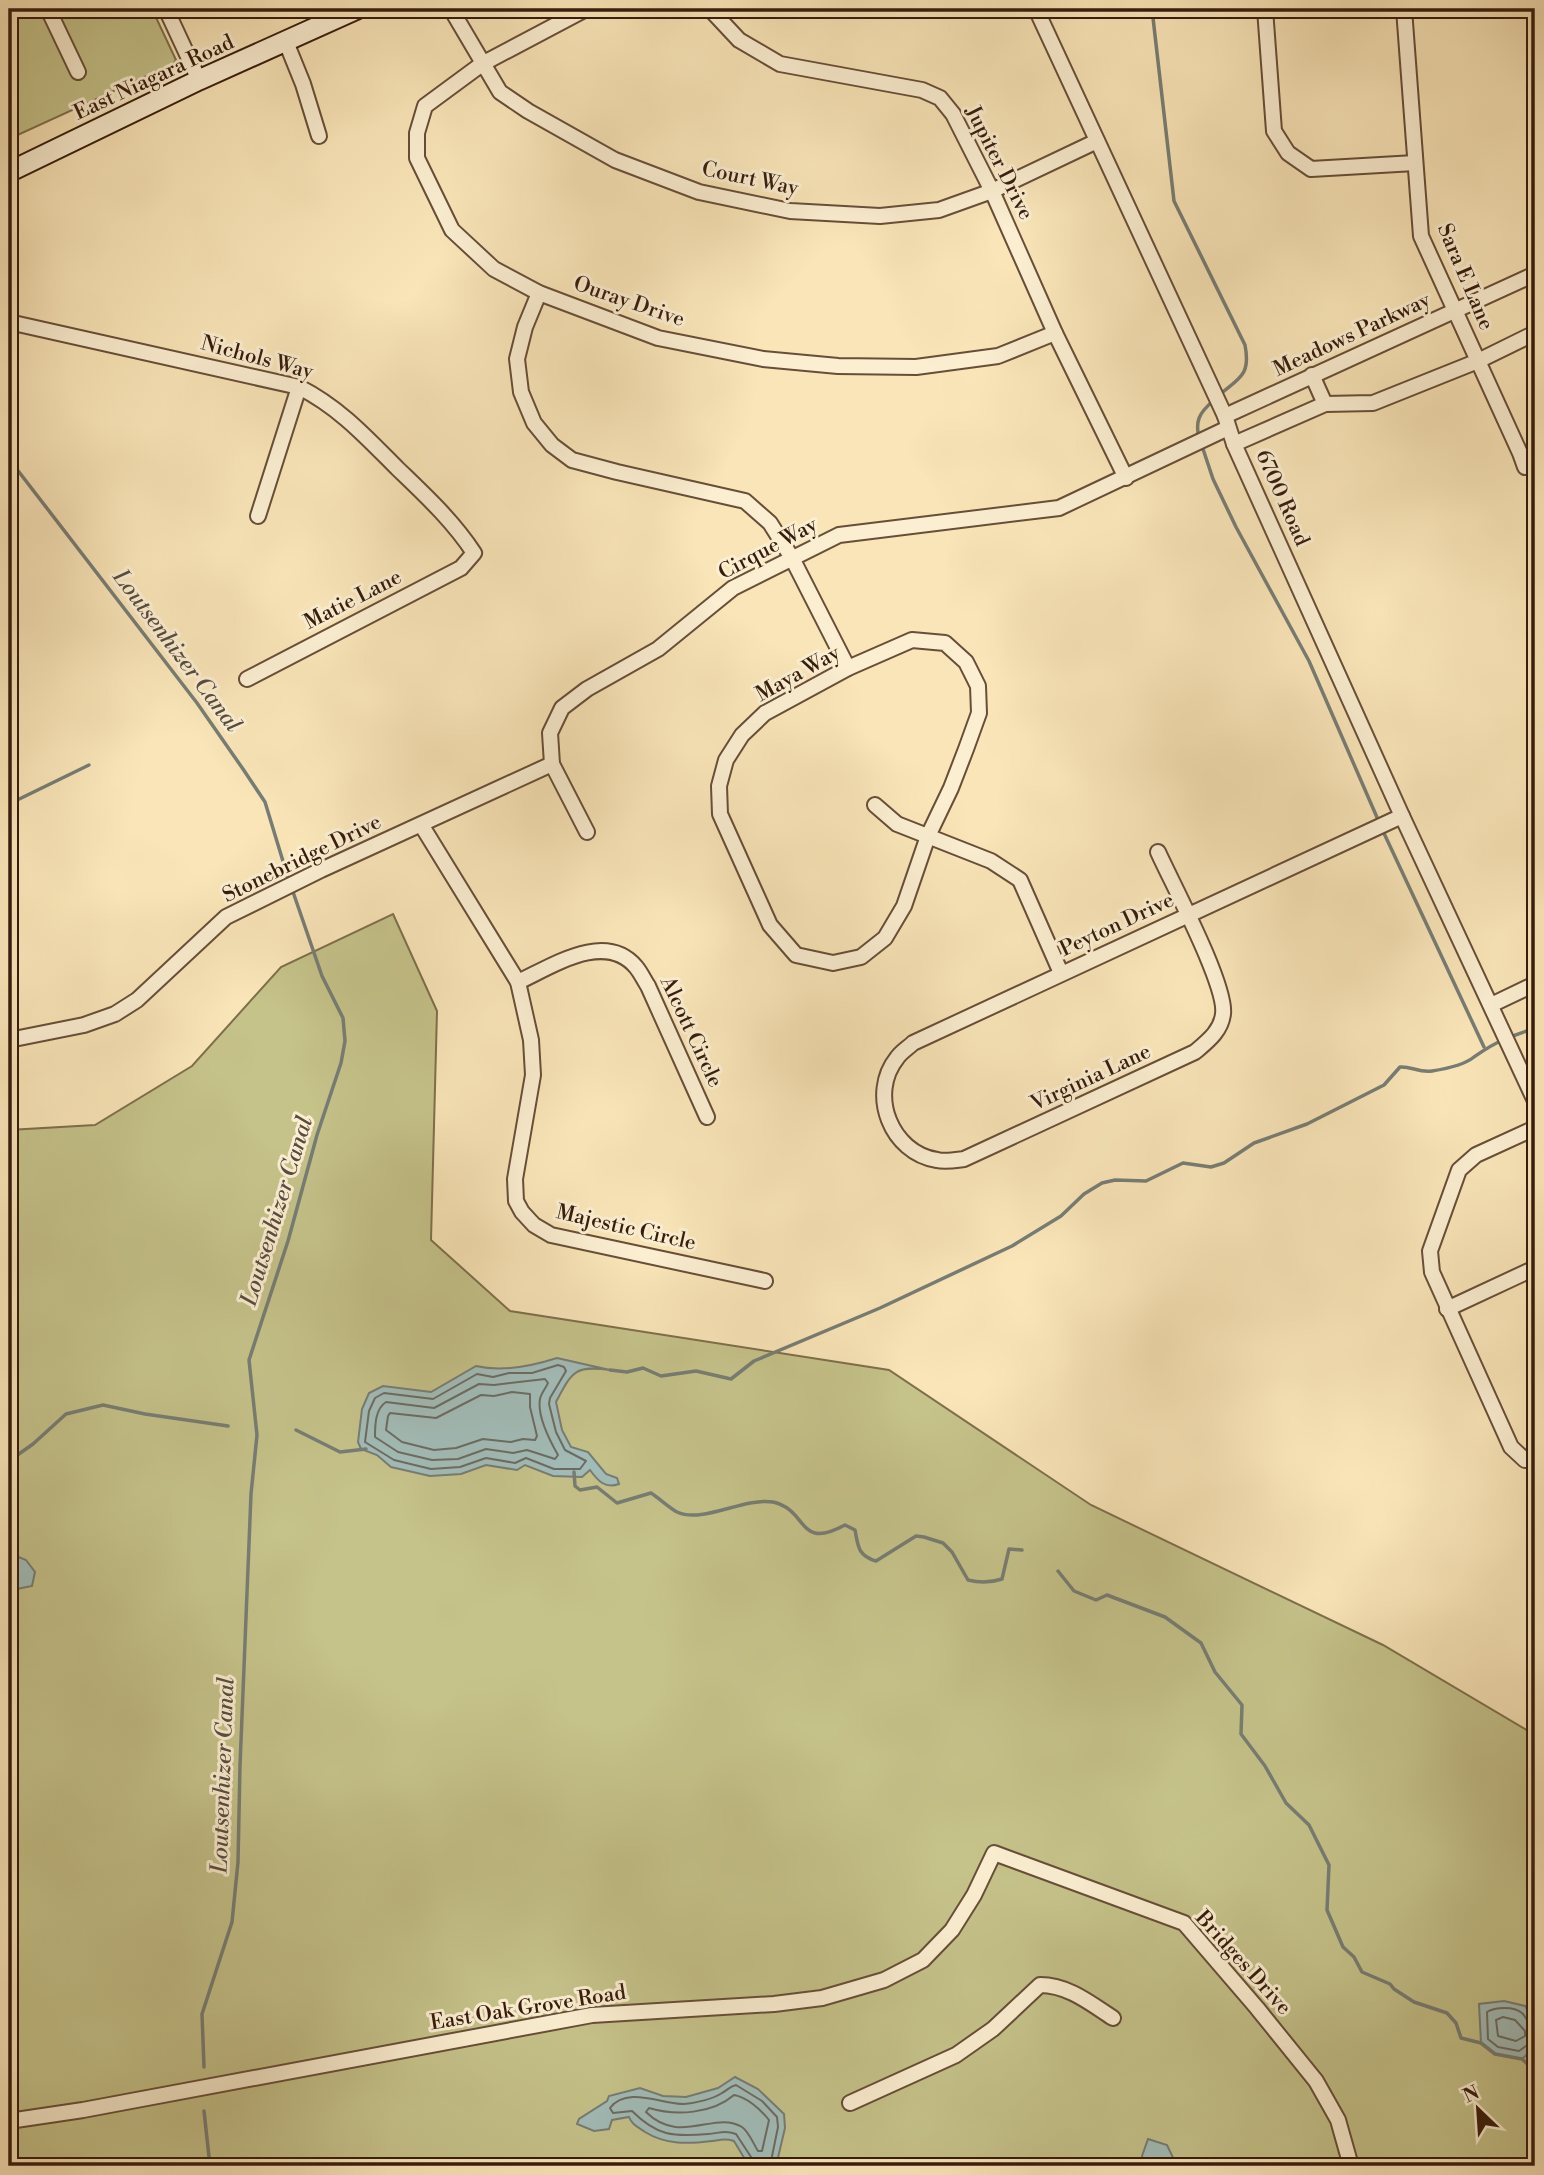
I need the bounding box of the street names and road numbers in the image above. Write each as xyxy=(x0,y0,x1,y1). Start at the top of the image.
street label: East Niagara Road xyxy=(70,30,238,126)
street label: Jupiter Drive xyxy=(959,101,1039,224)
street label: Court Way xyxy=(699,156,801,202)
street label: Sara E Lane xyxy=(1431,220,1499,334)
street label: Ouray Drive xyxy=(570,271,688,333)
street label: Meadows Parkway xyxy=(1269,287,1435,383)
street label: Nichols Way xyxy=(198,331,317,386)
street label: 6700 Road xyxy=(1249,446,1315,550)
street label: Cirque Way xyxy=(714,512,823,586)
street label: Matie Lane xyxy=(300,564,406,636)
street label: Maya Way xyxy=(751,640,845,708)
street label: Stonebridge Drive xyxy=(218,809,386,909)
street label: Peyton Drive xyxy=(1056,887,1178,963)
street label: Alcott Circle xyxy=(654,971,728,1092)
street label: Virginia Lane xyxy=(1026,1039,1155,1118)
street label: Majestic Circle xyxy=(554,1199,698,1257)
street label: Bridges Drive xyxy=(1189,1905,1297,2021)
street label: East Oak Grove Road xyxy=(428,1980,628,2036)

